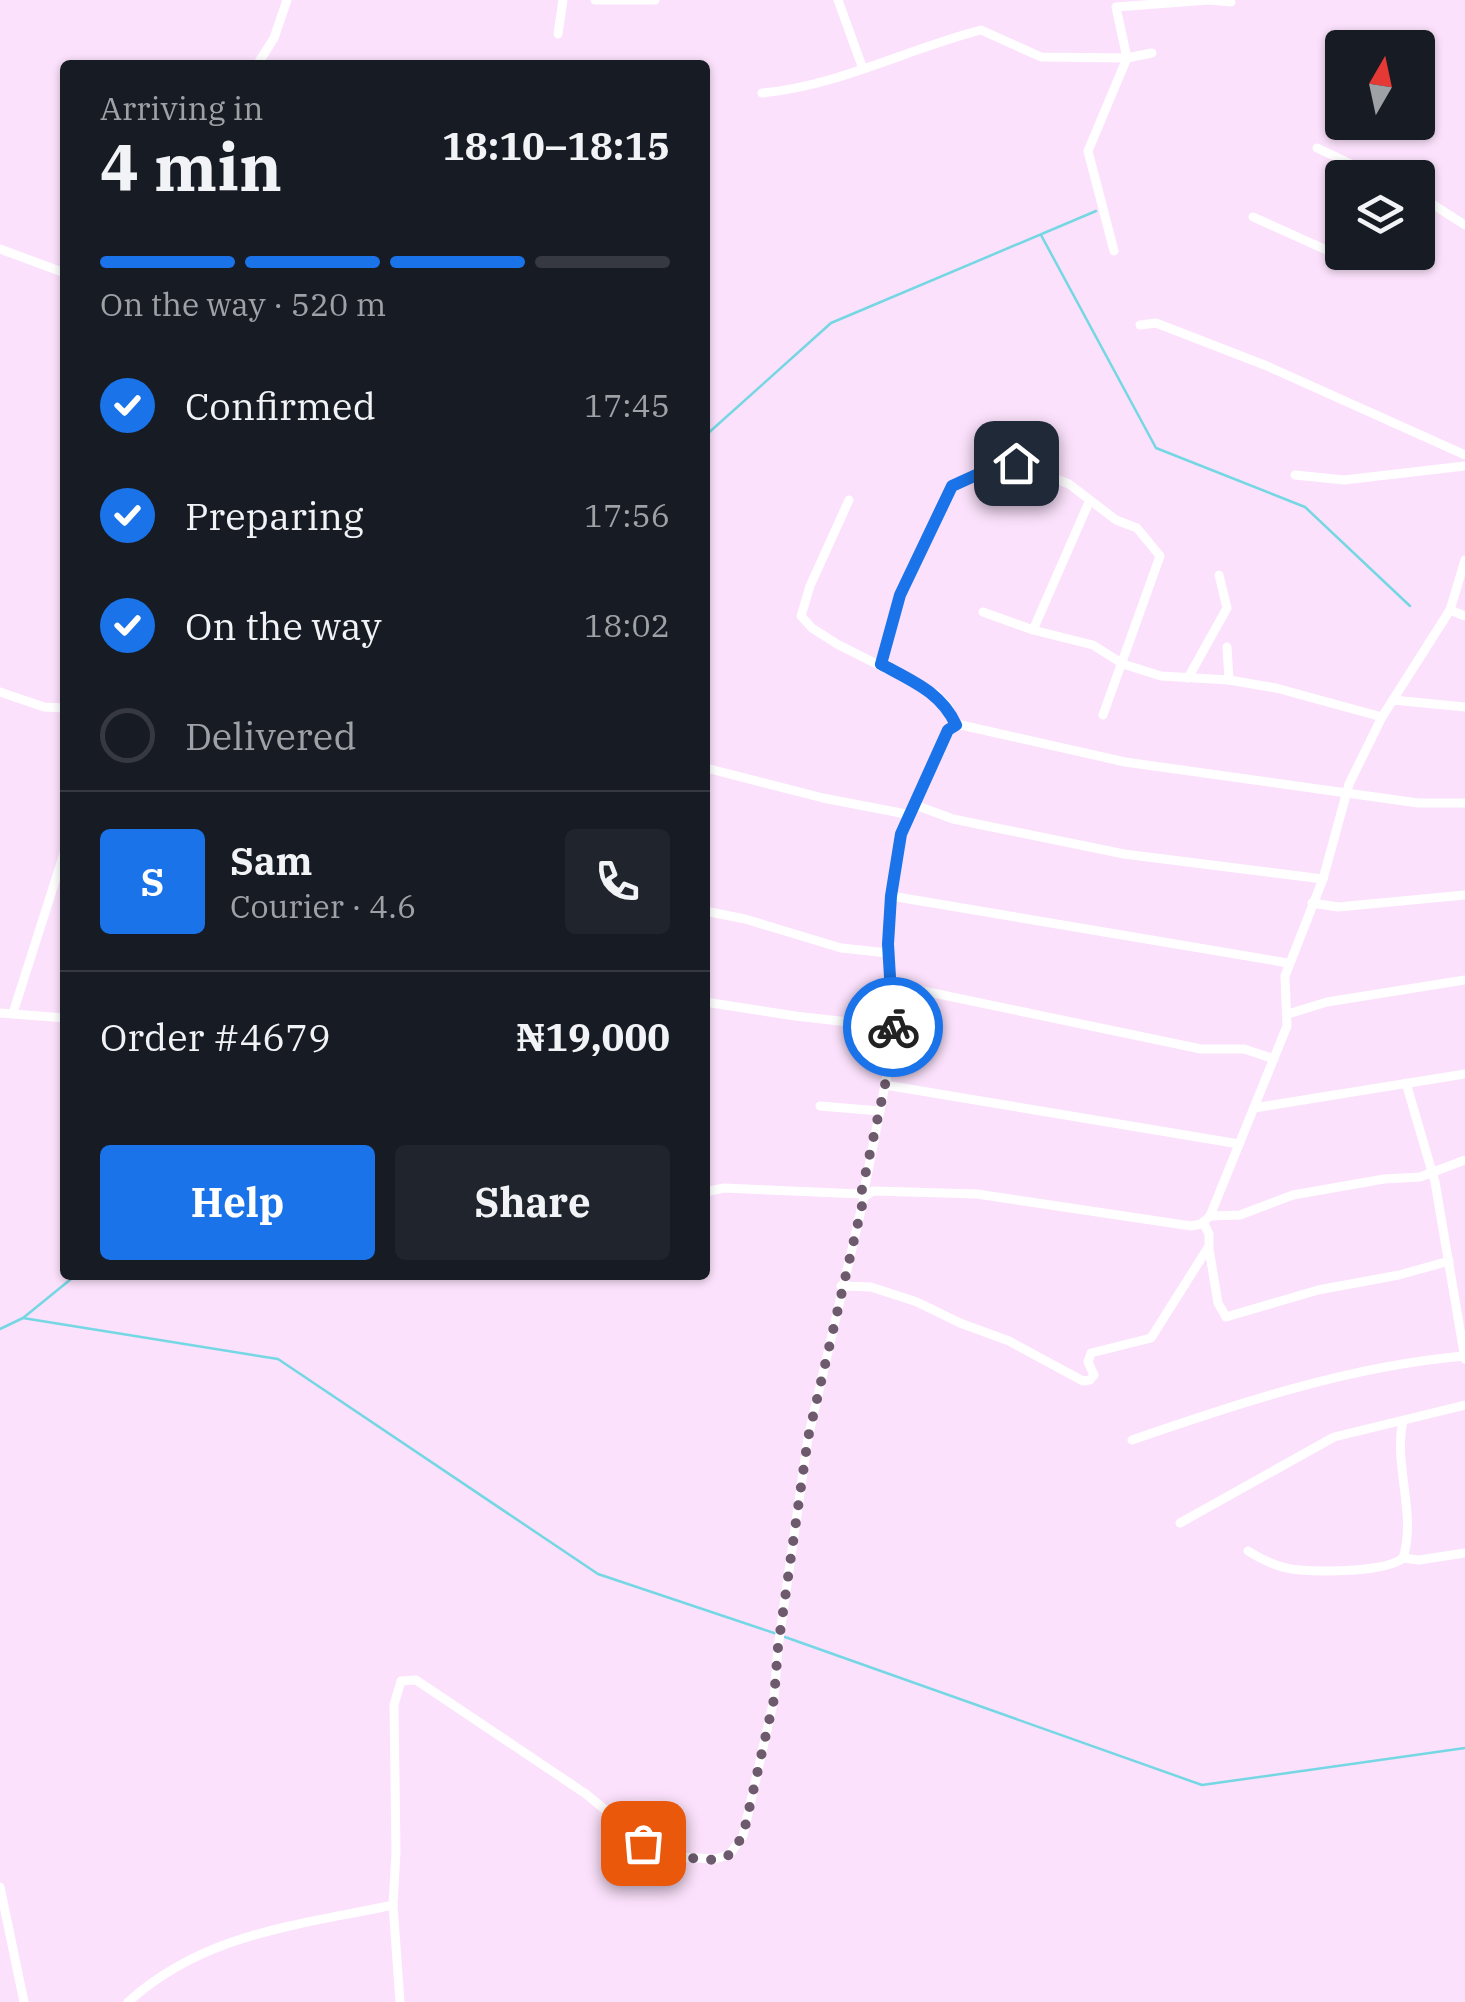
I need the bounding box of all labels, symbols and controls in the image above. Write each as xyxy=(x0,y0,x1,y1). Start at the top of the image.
north arrow xyxy=(1325,30,1435,140)
map controls xyxy=(1325,30,1435,270)
text: Arriving in xyxy=(100,87,263,129)
text: 18:10–18:15 xyxy=(442,121,670,170)
text: 4 min xyxy=(100,124,282,209)
button: layers xyxy=(1325,160,1435,270)
text: On the way · 520 m xyxy=(100,283,386,325)
icon: check xyxy=(100,378,155,433)
text: Confirmed xyxy=(185,381,376,430)
text: 17:45 xyxy=(584,384,670,426)
pin xyxy=(974,421,1059,506)
icon: home xyxy=(989,436,1044,491)
icon: check xyxy=(100,488,155,543)
text: Preparing xyxy=(185,491,364,540)
text: 17:56 xyxy=(584,494,670,536)
icon: check xyxy=(100,598,155,653)
text: On the way xyxy=(185,601,382,650)
text: 18:02 xyxy=(584,604,670,646)
text: Delivered xyxy=(185,711,357,760)
button: phone xyxy=(565,829,670,934)
text: Sam xyxy=(230,836,313,885)
text: S xyxy=(141,857,164,906)
text: Courier · 4.6 xyxy=(230,885,416,927)
courier xyxy=(843,977,943,1077)
icon: bike xyxy=(866,1000,921,1055)
text: Order #4679 xyxy=(100,1012,331,1061)
text: ₦19,000 xyxy=(516,1012,670,1061)
button: Help xyxy=(100,1145,375,1260)
button: Share xyxy=(395,1145,670,1260)
pin xyxy=(601,1801,686,1886)
icon: bag xyxy=(616,1816,671,1871)

